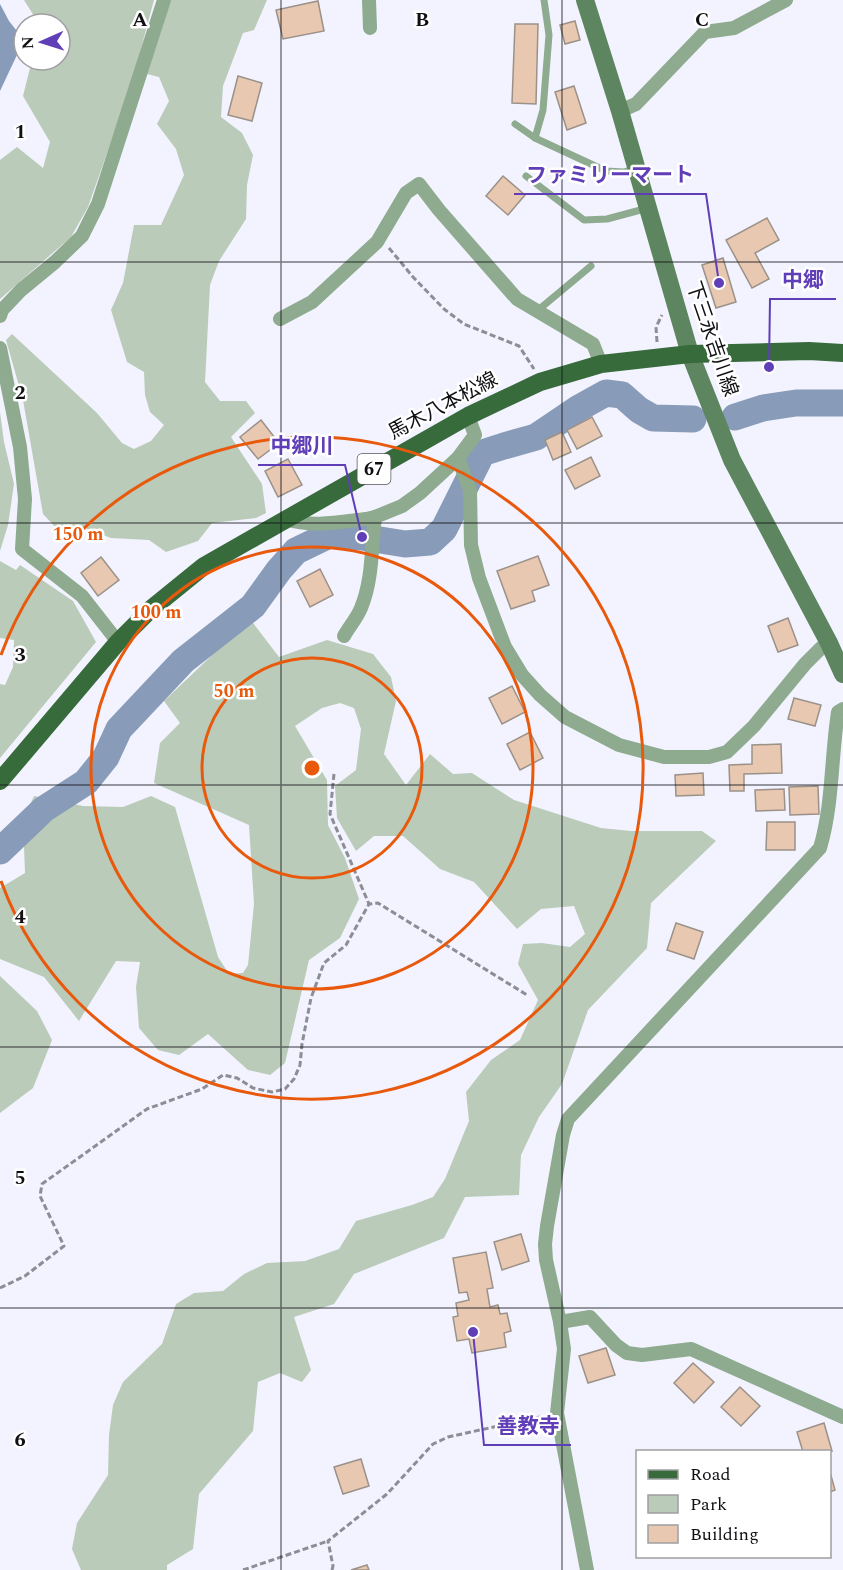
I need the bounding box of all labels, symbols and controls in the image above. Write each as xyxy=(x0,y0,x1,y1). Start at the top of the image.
text: A xyxy=(132,5,148,35)
text: B xyxy=(415,5,429,35)
text: C xyxy=(695,5,709,35)
north arrow xyxy=(12,12,72,72)
text: N xyxy=(16,36,40,50)
text: 1 xyxy=(14,117,26,147)
callout: ファミリーマート xyxy=(514,155,706,194)
text: ファミリーマート xyxy=(526,160,694,192)
callout: 中郷 xyxy=(770,260,836,299)
text: 中郷 xyxy=(782,265,824,297)
street label: 下三永吉川線 xyxy=(678,277,746,401)
street label: 馬木八本松線 xyxy=(383,365,503,447)
text: 2 xyxy=(14,378,26,408)
callout: 中郷川 xyxy=(258,426,345,465)
text: 中郷川 xyxy=(271,431,334,463)
road number: 67 xyxy=(358,454,391,484)
text: 150 m xyxy=(52,521,104,548)
text: 100 m xyxy=(130,599,182,626)
text: 3 xyxy=(14,640,26,670)
text: 50 m xyxy=(214,678,254,705)
centre of rings xyxy=(302,758,322,778)
text: 4 xyxy=(14,902,26,932)
text: 5 xyxy=(14,1163,26,1193)
callout: 善教寺 xyxy=(484,1406,571,1445)
text: 善教寺 xyxy=(497,1411,560,1443)
text: 6 xyxy=(14,1425,26,1455)
legend xyxy=(636,1450,831,1558)
text: Road xyxy=(690,1461,731,1488)
text: Park xyxy=(690,1491,727,1518)
text: Building xyxy=(690,1521,759,1548)

